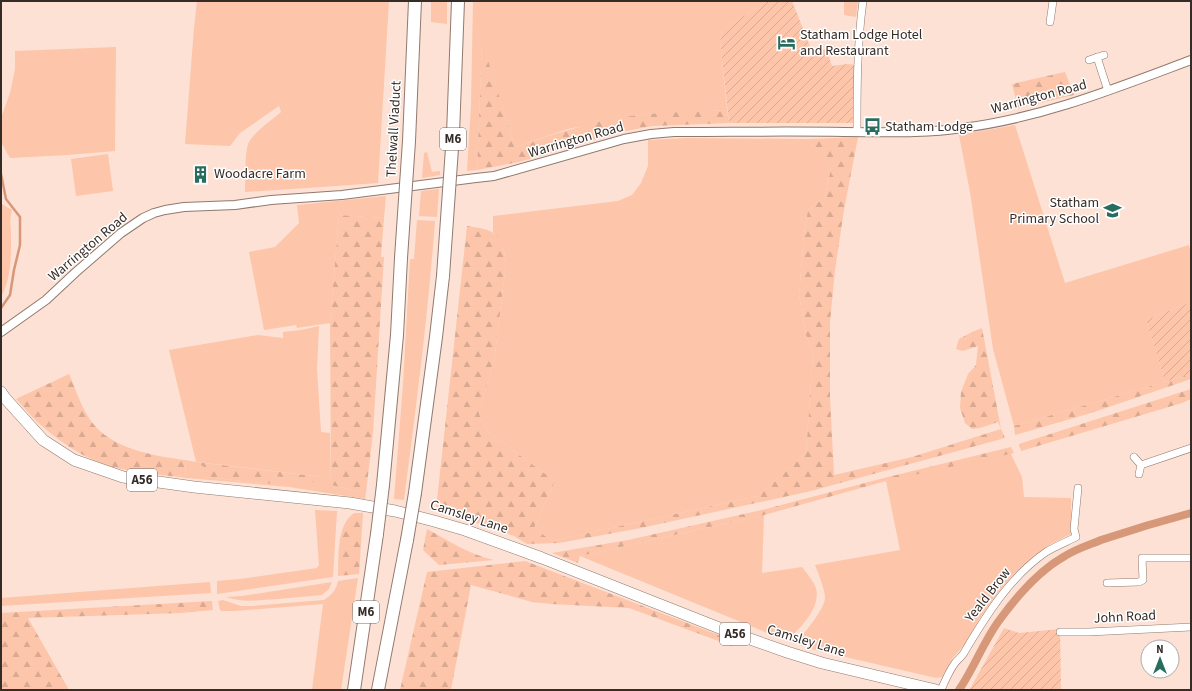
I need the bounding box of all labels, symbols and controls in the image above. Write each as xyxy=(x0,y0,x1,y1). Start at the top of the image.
place label: Statham Lodge Hotel and Restaurant xyxy=(800,25,923,61)
hotel icon: Statham Lodge Hotel and Restaurant xyxy=(777,33,797,53)
street label: Warrington Road xyxy=(989,75,1089,119)
street label: Thelwall Viaduct xyxy=(381,80,407,178)
street label: Warrington Road xyxy=(526,117,626,163)
bus stop icon: Statham Lodge xyxy=(862,117,882,137)
place label: Statham Lodge xyxy=(885,117,973,137)
road number: M6 xyxy=(440,128,466,150)
building icon: Woodacre Farm xyxy=(191,164,211,184)
place label: Woodacre Farm xyxy=(214,164,306,184)
place label: Statham Primary School xyxy=(1009,193,1099,229)
school or university icon: Statham Primary School xyxy=(1102,201,1122,221)
street label: Warrington Road xyxy=(44,208,132,286)
road number: A56 xyxy=(127,469,157,491)
street label: Camsley Lane xyxy=(427,495,511,539)
street label: Yeald Brow xyxy=(960,563,1016,627)
road number: M6 xyxy=(353,601,379,623)
street label: John Road xyxy=(1093,605,1157,629)
street label: Camsley Lane xyxy=(764,620,848,662)
road number: A56 xyxy=(720,623,750,645)
north arrow xyxy=(1140,639,1180,679)
text: N xyxy=(1156,642,1164,657)

